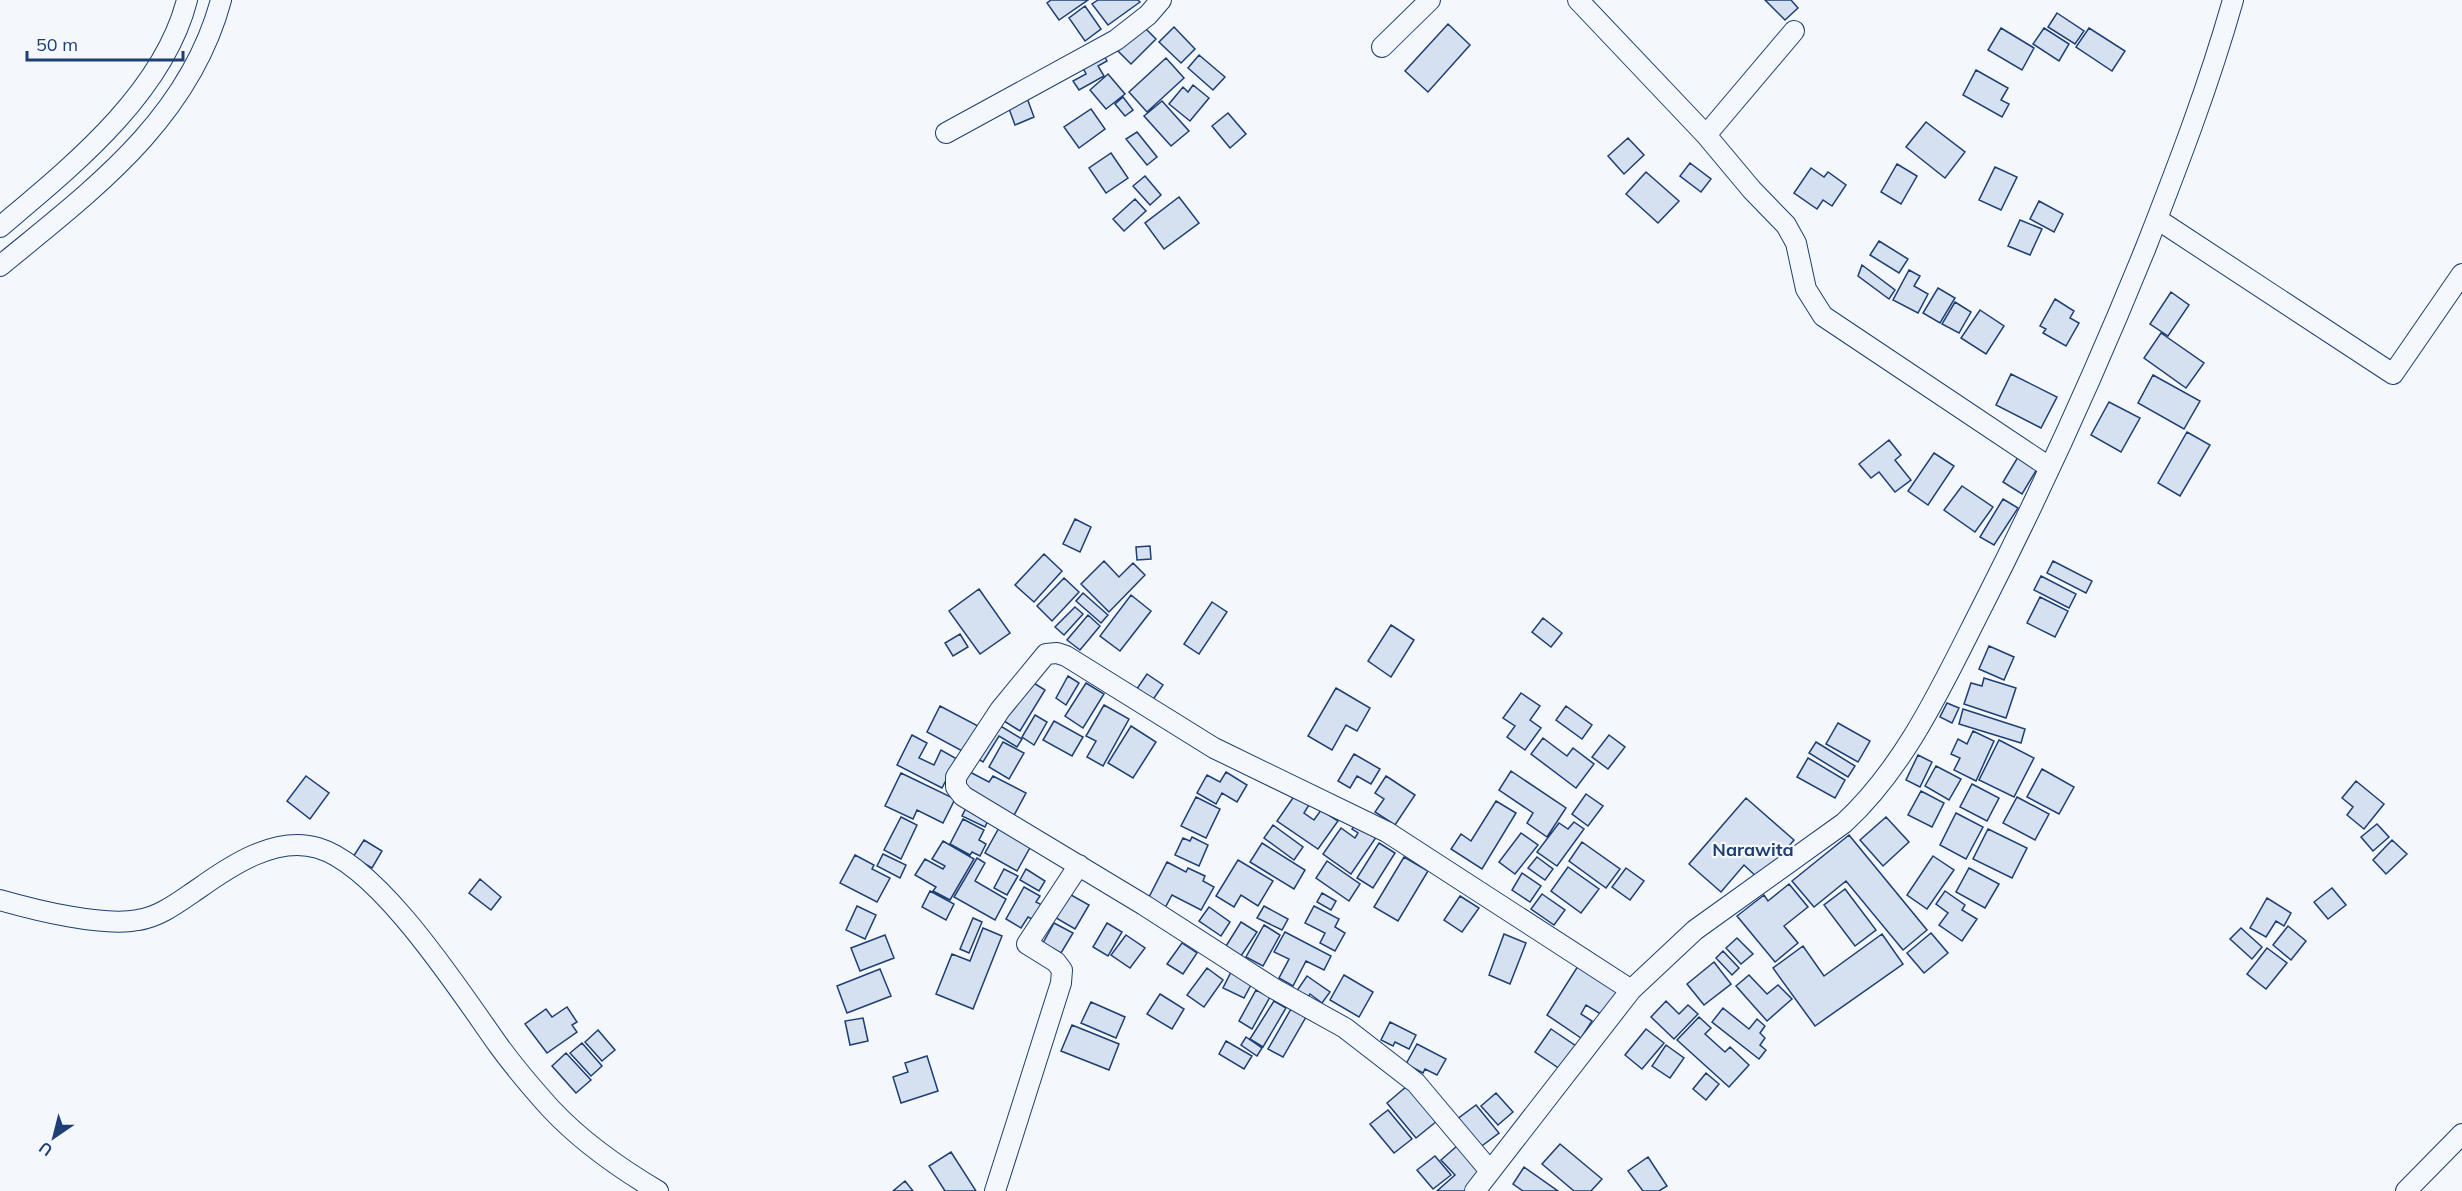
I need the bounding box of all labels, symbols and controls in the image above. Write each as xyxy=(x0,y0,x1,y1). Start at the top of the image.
scale bar xyxy=(27,24,183,62)
text: 50 m xyxy=(36,33,78,56)
district label: Narawita xyxy=(1712,838,1794,861)
north arrow xyxy=(24,1107,84,1167)
text: U xyxy=(35,1138,56,1161)

